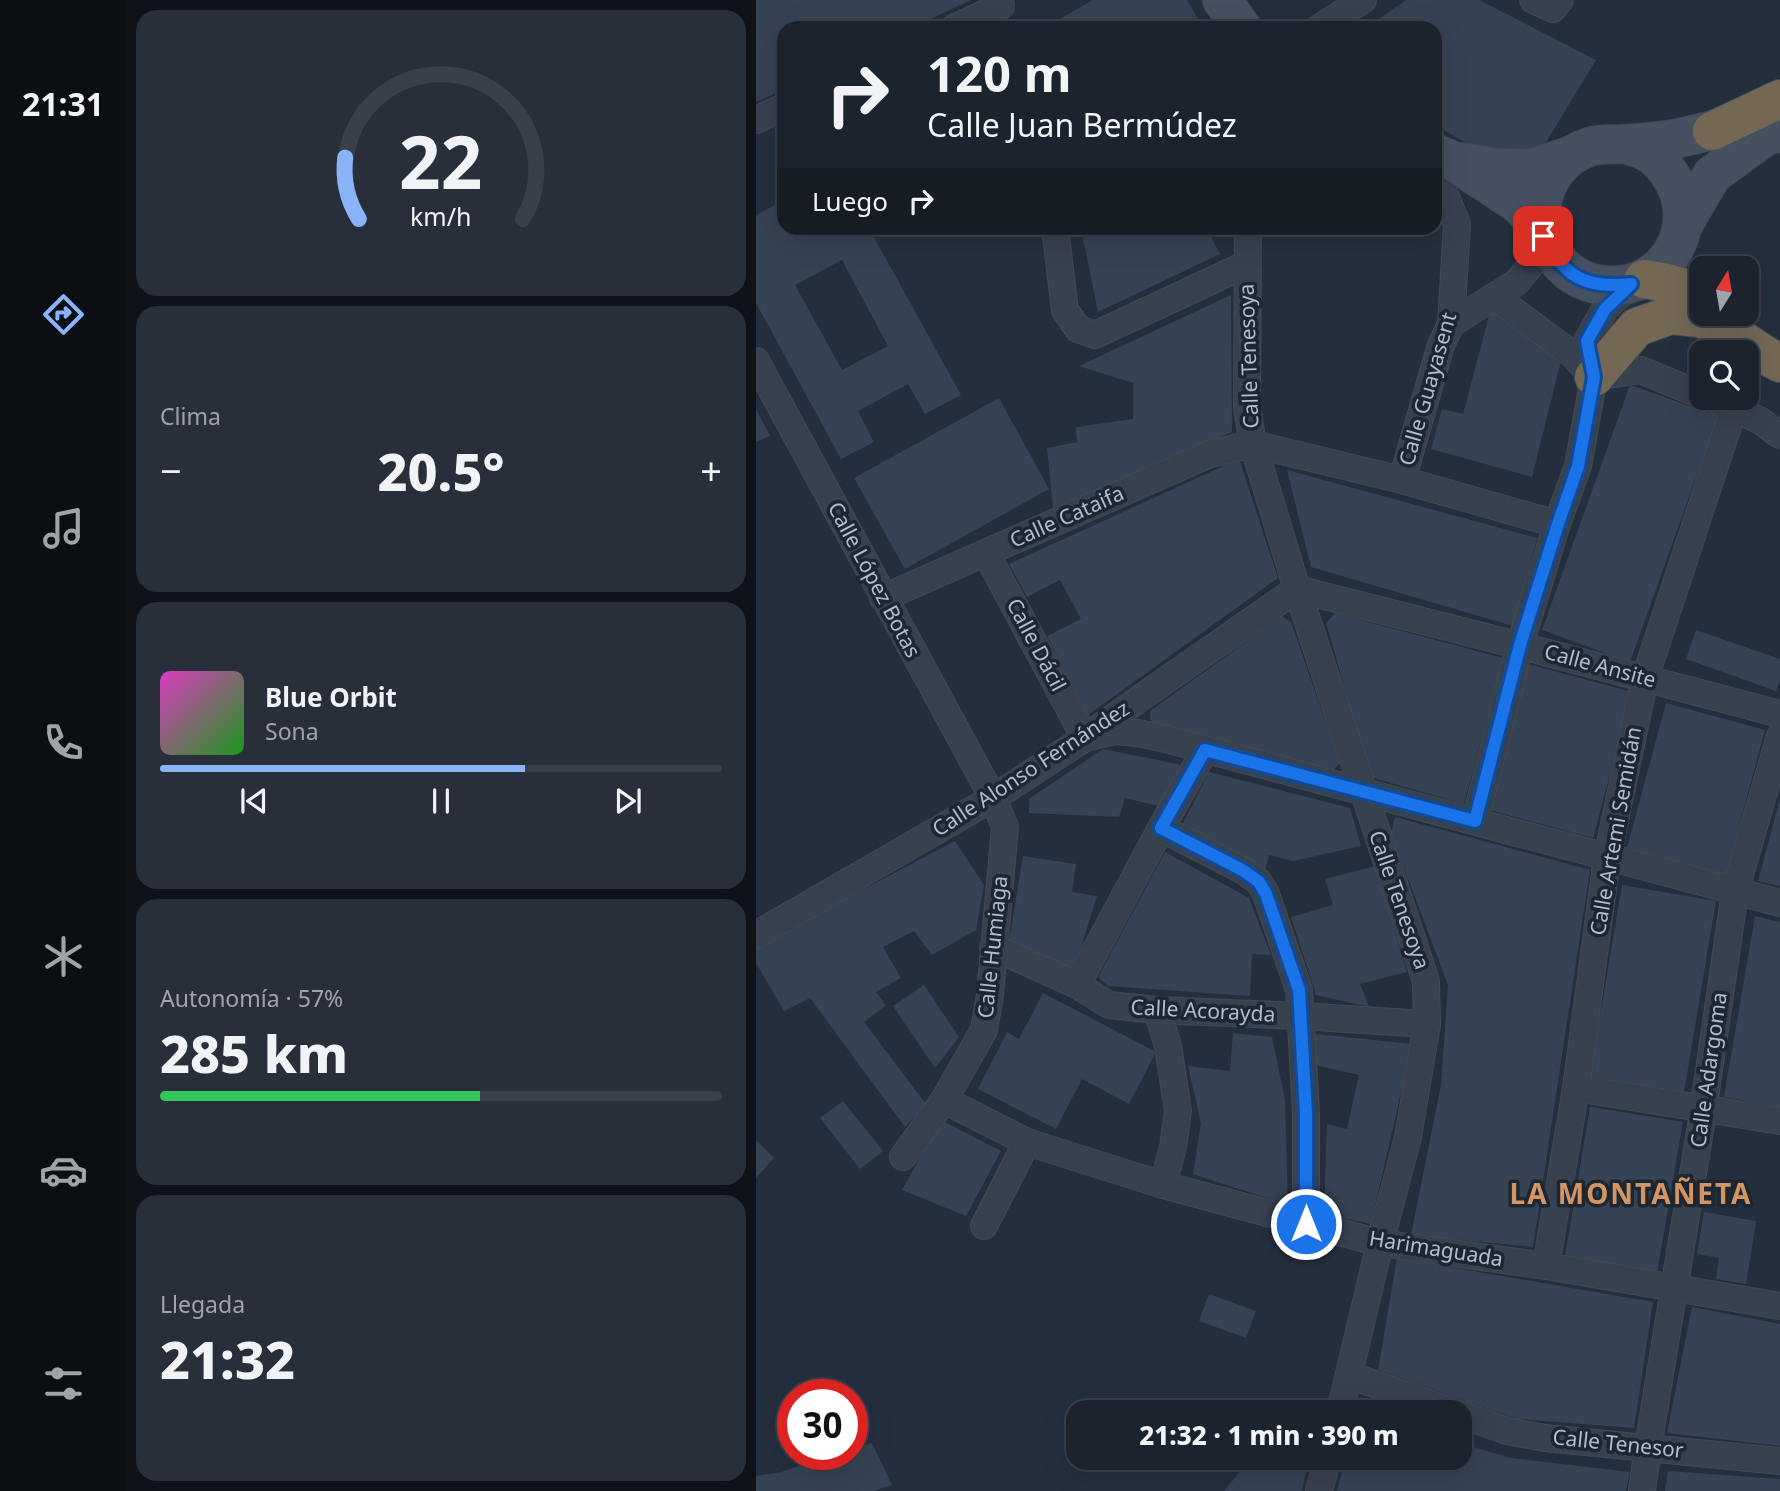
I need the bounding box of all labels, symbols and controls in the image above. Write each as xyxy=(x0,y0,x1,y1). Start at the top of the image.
text: 120 m xyxy=(927,40,1072,106)
icon: right xyxy=(812,49,903,140)
text: 21:31 xyxy=(22,82,104,125)
text: Calle Juan Bermúdez xyxy=(927,103,1237,146)
text: 22 xyxy=(399,111,483,210)
icon: right xyxy=(902,182,940,220)
text: Luego xyxy=(812,183,888,219)
text: km/h xyxy=(410,199,472,233)
pin xyxy=(1513,206,1573,266)
icon: arrive xyxy=(1524,217,1562,255)
north arrow xyxy=(1689,256,1759,326)
map controls xyxy=(1689,256,1759,410)
street label: Calle Tenesoya xyxy=(1231,283,1265,429)
icon: directions xyxy=(39,290,88,339)
street label: Calle Guayasent xyxy=(1392,308,1462,469)
button: search xyxy=(1689,340,1759,410)
text: Clima xyxy=(160,400,221,432)
text: 20.5° xyxy=(378,435,504,506)
text: − xyxy=(160,444,182,496)
text: + xyxy=(700,444,722,496)
street label: Calle Cataifa xyxy=(1005,478,1128,554)
street label: Calle López Botas xyxy=(822,497,928,662)
icon: music xyxy=(39,504,88,553)
street label: Calle Dácil xyxy=(1001,593,1073,696)
street label: Calle Ansite xyxy=(1541,637,1659,693)
text: Blue Orbit xyxy=(265,679,397,715)
street label: Calle Alonso Fernández xyxy=(927,694,1134,842)
text: Sona xyxy=(265,715,319,747)
icon: phone xyxy=(39,718,88,767)
street label: Calle Artemi Semidán xyxy=(1583,724,1647,937)
icon: previous xyxy=(235,782,273,820)
icon: pause xyxy=(422,782,460,820)
icon: next xyxy=(609,782,647,820)
street label: Calle Tenesoya xyxy=(1363,827,1437,973)
street label: Calle Humiaga xyxy=(971,874,1013,1020)
icon: climate xyxy=(39,932,88,981)
text: Autonomía · 57% xyxy=(160,982,343,1014)
street label: Calle Adargoma xyxy=(1683,990,1733,1149)
street label: Calle Acorayda xyxy=(1130,992,1276,1028)
text: 285 km xyxy=(160,1017,348,1088)
icon: car xyxy=(39,1146,88,1195)
district label: LA MONTAÑETA xyxy=(1510,1174,1753,1212)
position arrow xyxy=(1269,1187,1343,1261)
street label: Harimaguada xyxy=(1367,1224,1505,1272)
text: Llegada xyxy=(160,1288,245,1320)
text: 21:32 xyxy=(160,1323,295,1394)
icon: filters xyxy=(39,1359,88,1408)
speed limit sign: 30 xyxy=(777,1379,868,1470)
text: 21:32 · 1 min · 390 m xyxy=(1139,1417,1399,1453)
street label: Calle Tenesor xyxy=(1551,1422,1685,1464)

